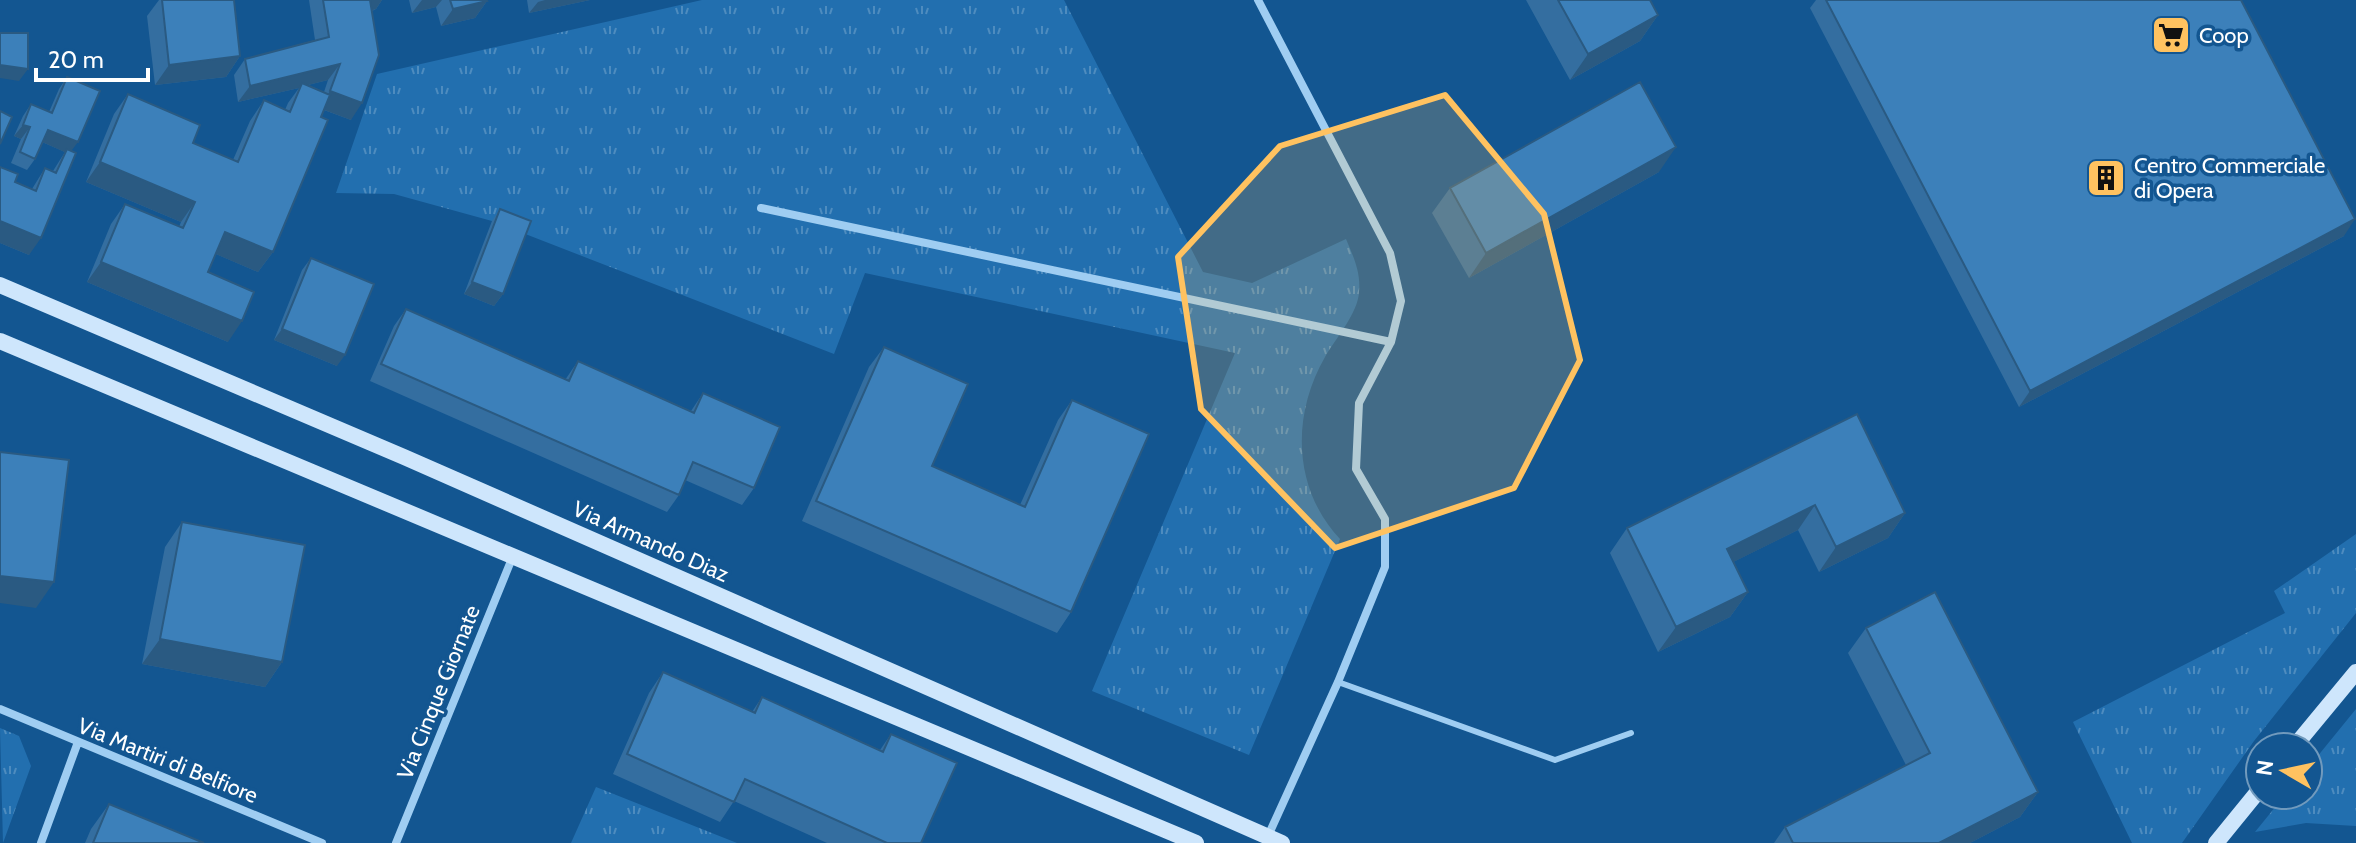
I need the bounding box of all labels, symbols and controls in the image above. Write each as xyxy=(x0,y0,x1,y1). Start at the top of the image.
supermarket icon: Coop xyxy=(2150,14,2192,56)
place label: Coop xyxy=(2199,22,2249,49)
scale bar xyxy=(36,32,148,82)
text: 20 m xyxy=(48,45,104,74)
place label: Centro Commerciale di Opera xyxy=(2134,152,2325,204)
building icon: Centro Commerciale di Opera xyxy=(2085,157,2127,199)
street label: Via Armando Diaz xyxy=(569,495,733,588)
street label: Via Cinque Giornate xyxy=(391,601,486,783)
street label: Via Martiri di Belfiore xyxy=(74,712,262,809)
north arrow xyxy=(2244,731,2324,811)
text: N xyxy=(2250,758,2279,778)

